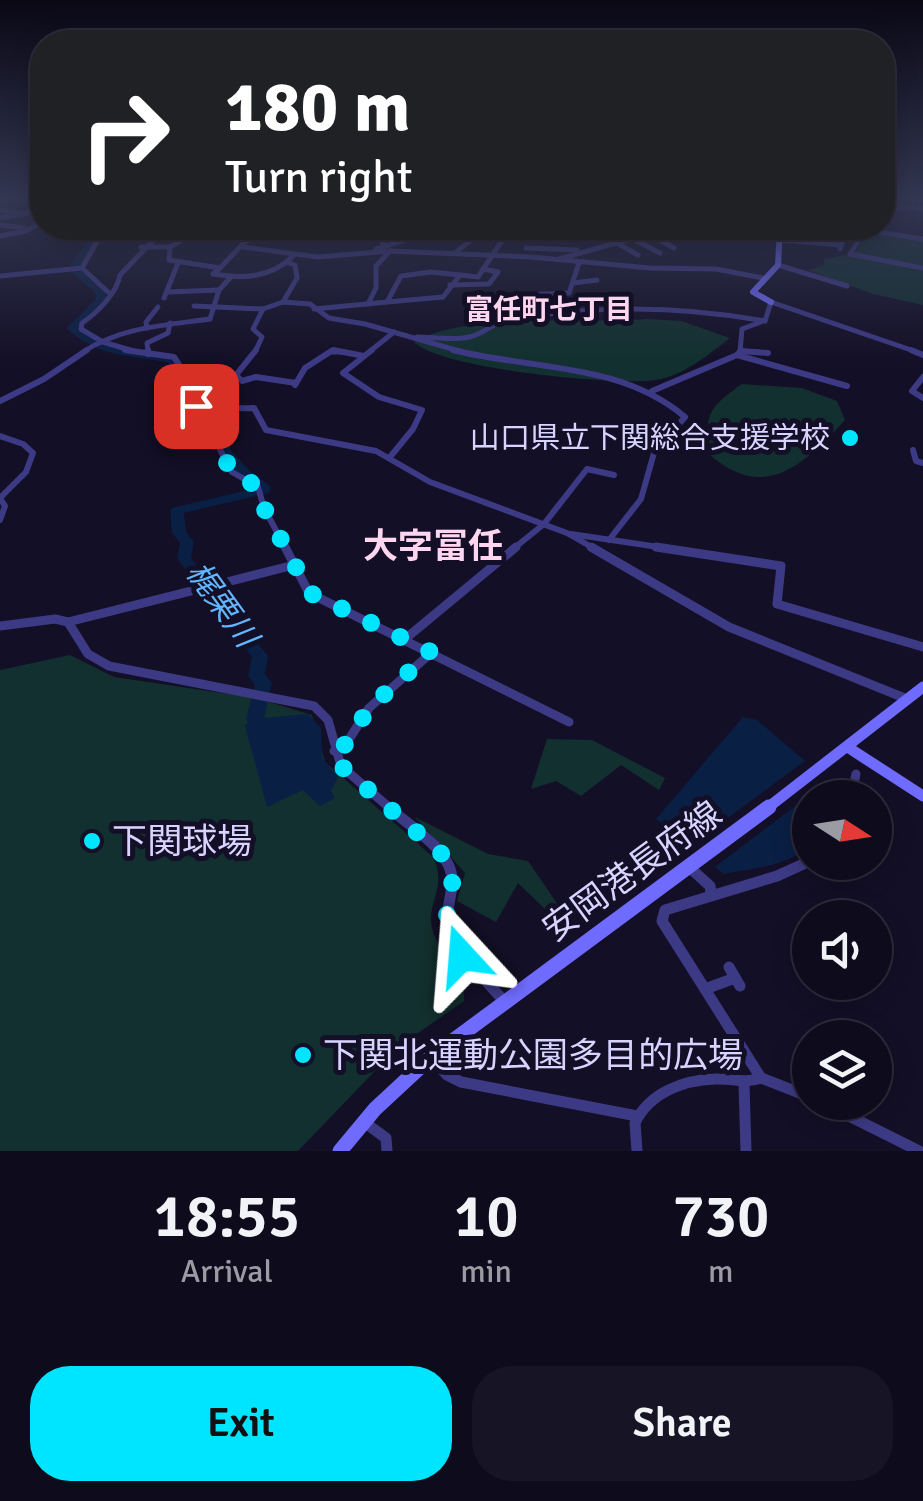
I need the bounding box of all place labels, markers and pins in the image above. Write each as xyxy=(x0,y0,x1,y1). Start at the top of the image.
pin xyxy=(154,364,239,449)
place label: 山口県立下関総合支援学校 xyxy=(470,420,830,457)
marker: 山口県立下関総合支援学校 xyxy=(839,427,861,449)
place label: 下関球場 xyxy=(112,820,252,863)
marker: 下関球場 xyxy=(81,830,103,852)
place label: 下関北運動公園多目的広場 xyxy=(323,1034,743,1077)
marker: 下関北運動公園多目的広場 xyxy=(292,1044,314,1066)

